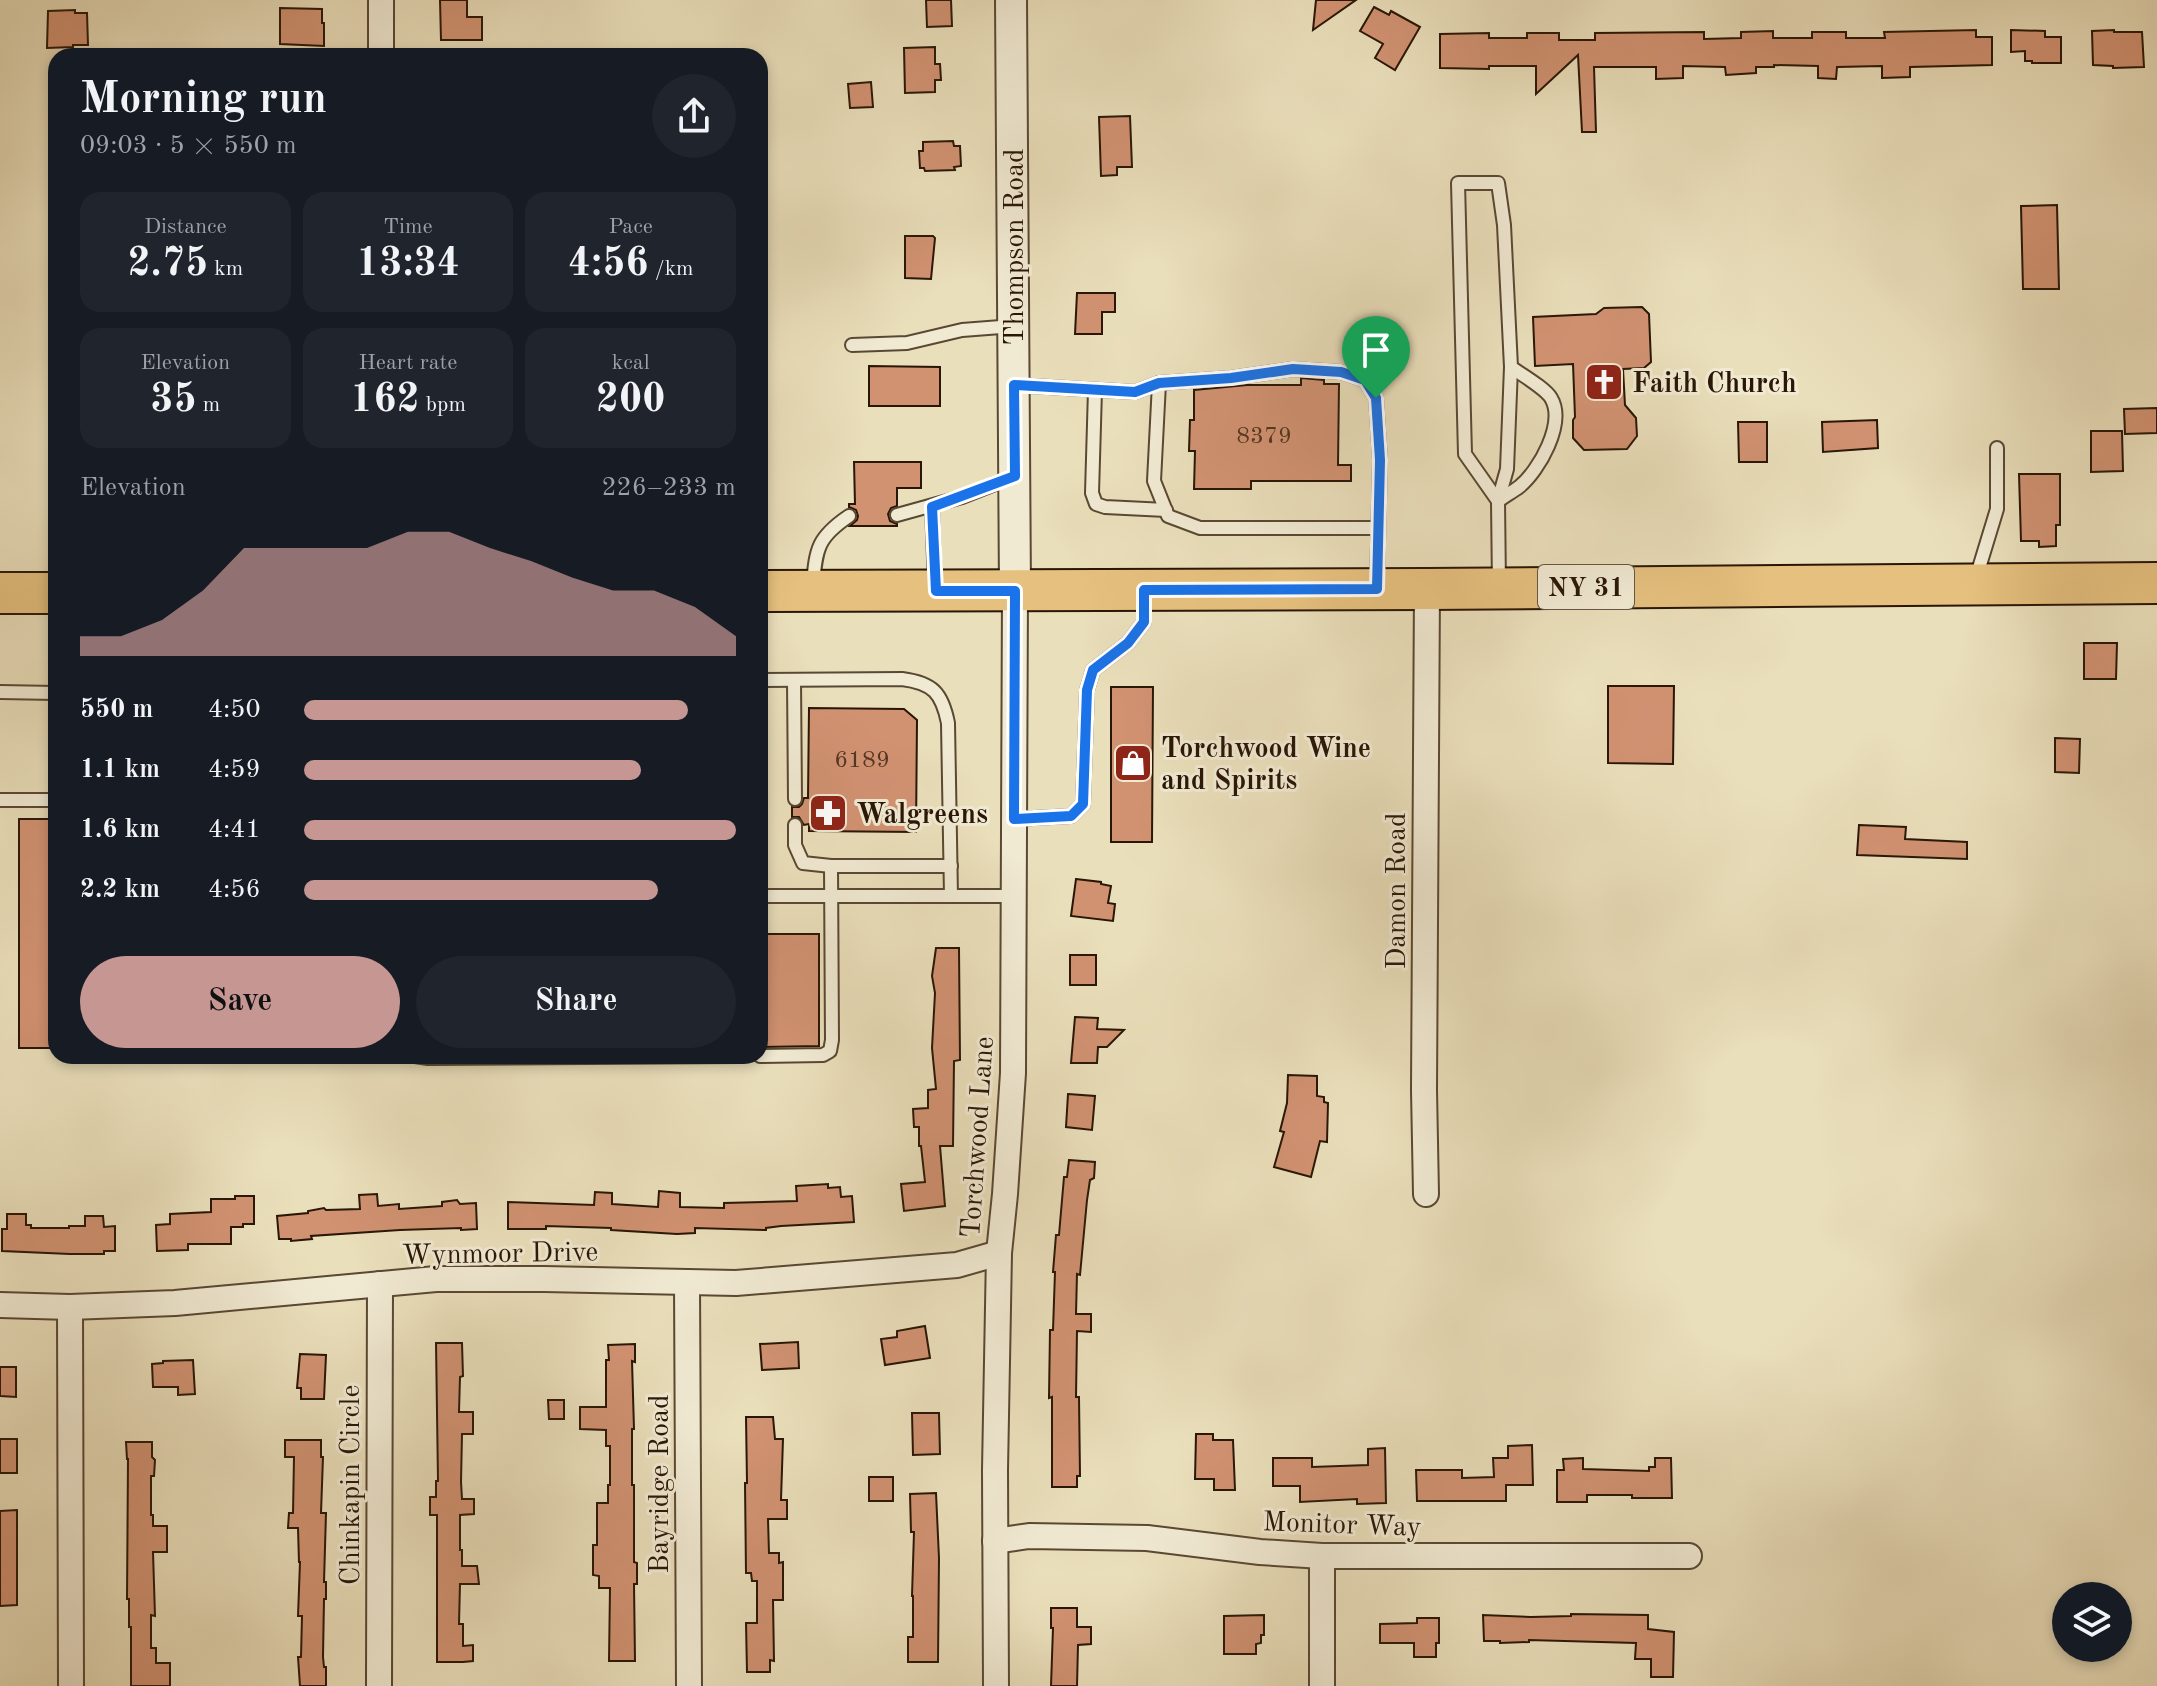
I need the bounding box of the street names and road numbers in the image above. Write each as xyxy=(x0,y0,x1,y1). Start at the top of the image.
street label: Thompson Road xyxy=(1002,148,1030,346)
road number: NY 31 xyxy=(1538,565,1634,609)
street label: Damon Road xyxy=(1384,812,1412,970)
street label: Torchwood Lane xyxy=(958,1035,1000,1239)
street label: Wynmoor Drive xyxy=(402,1239,599,1271)
street label: Chinkapin Circle xyxy=(338,1385,366,1585)
street label: Bayridge Road xyxy=(647,1394,675,1574)
street label: Monitor Way xyxy=(1262,1509,1422,1543)

